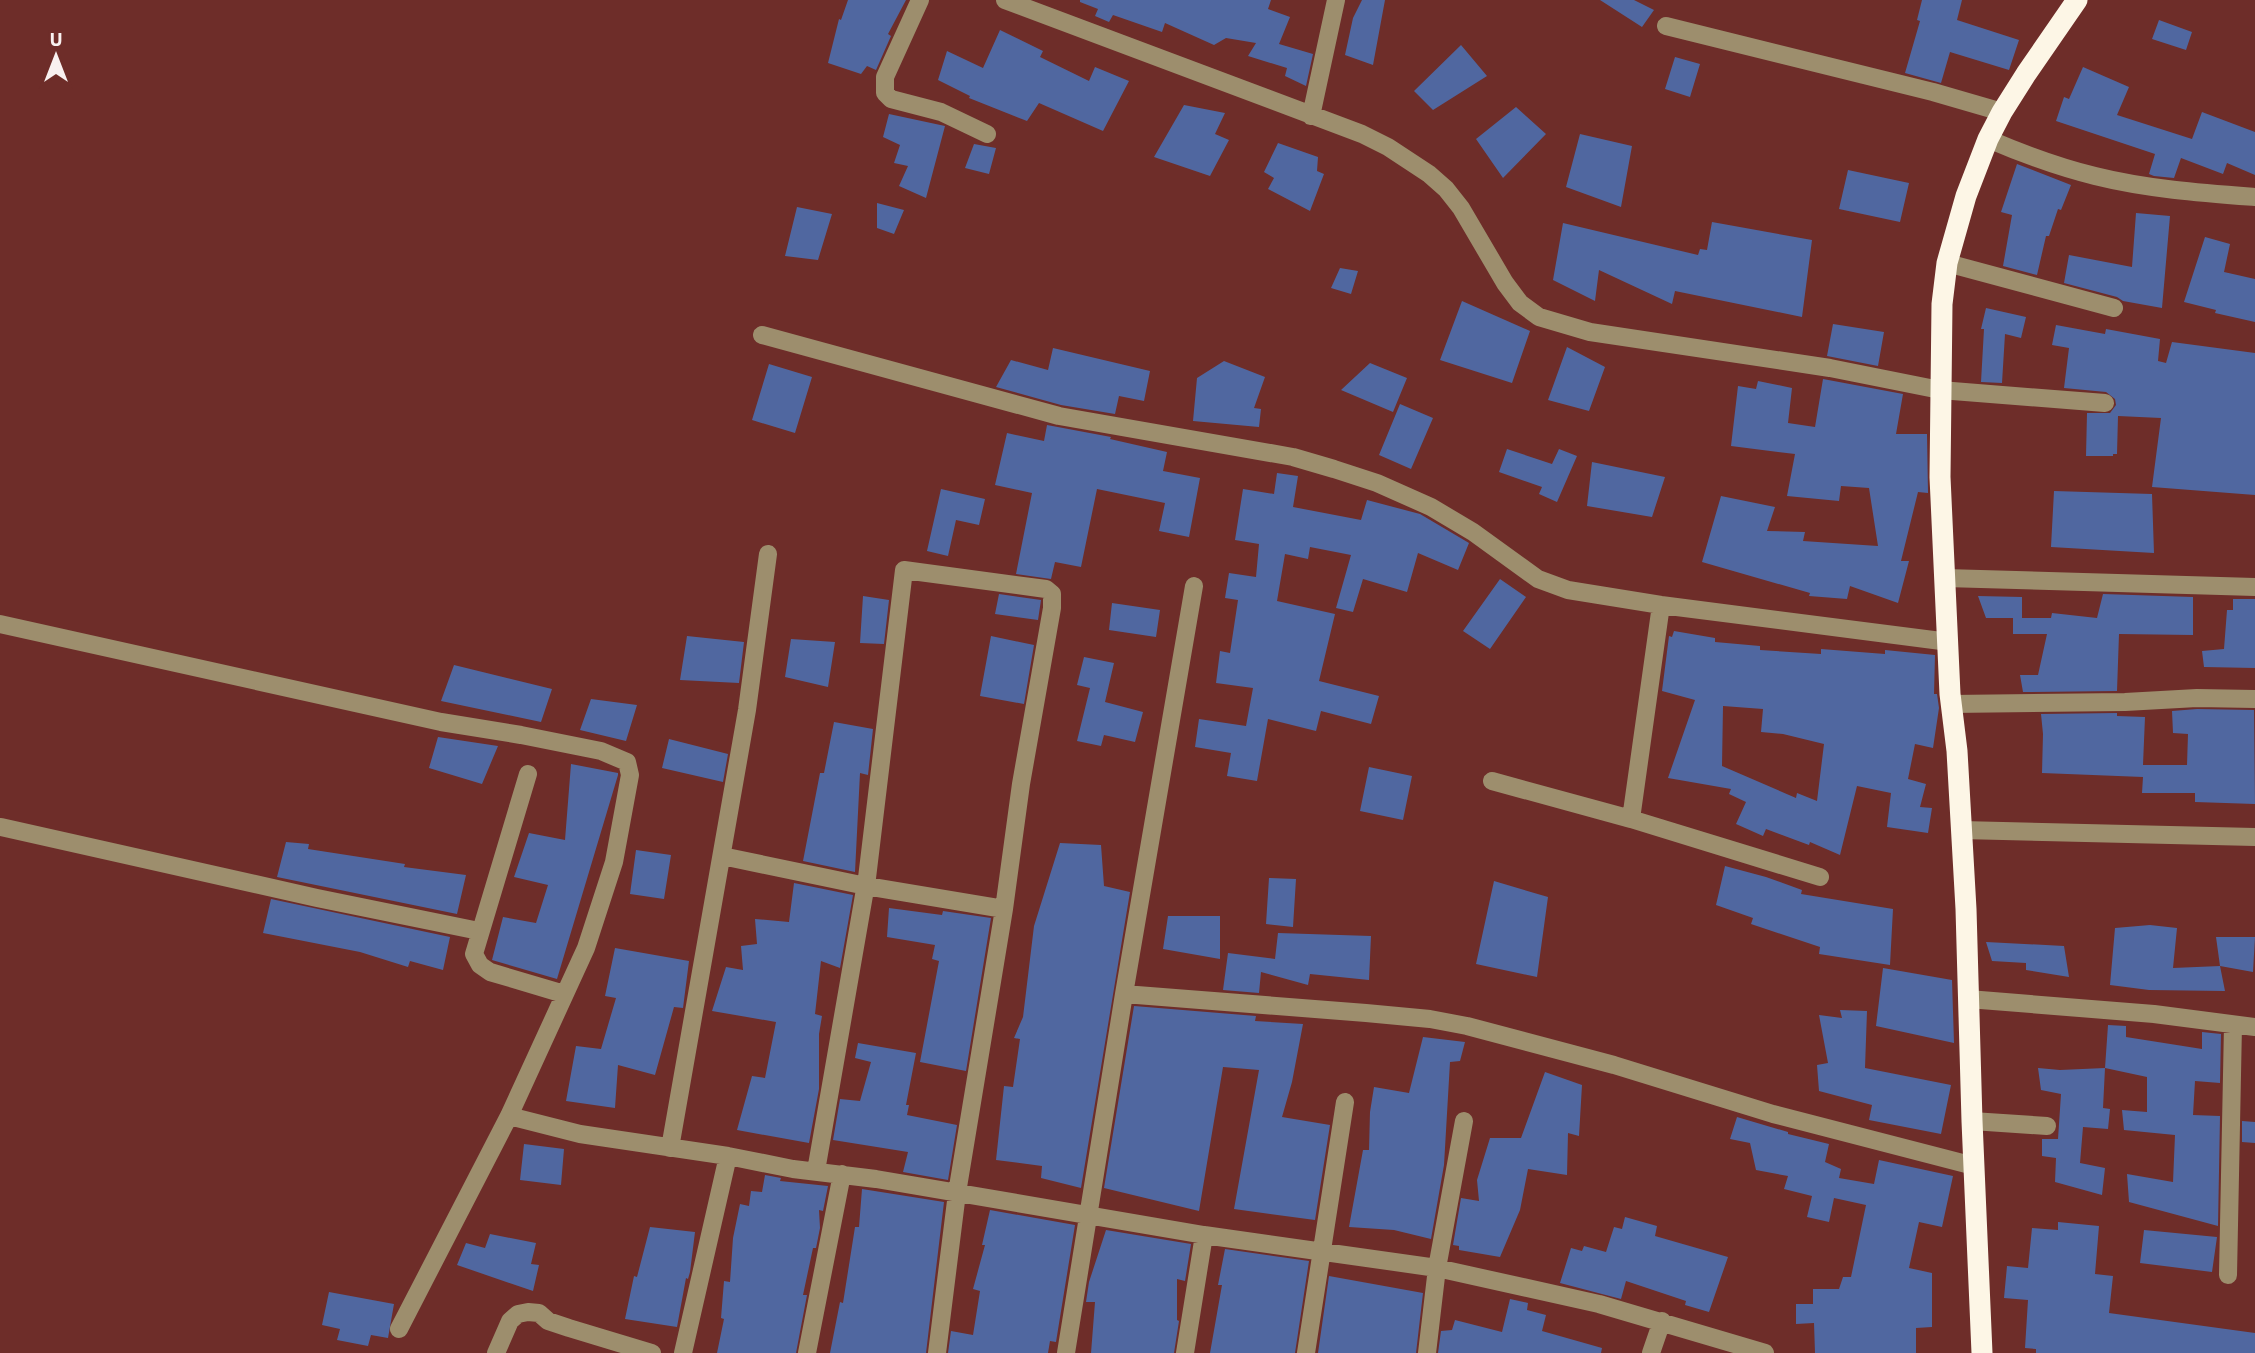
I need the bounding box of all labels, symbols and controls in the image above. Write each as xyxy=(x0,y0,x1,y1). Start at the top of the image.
north arrow xyxy=(21,21,91,91)
text: U xyxy=(49,27,63,51)

